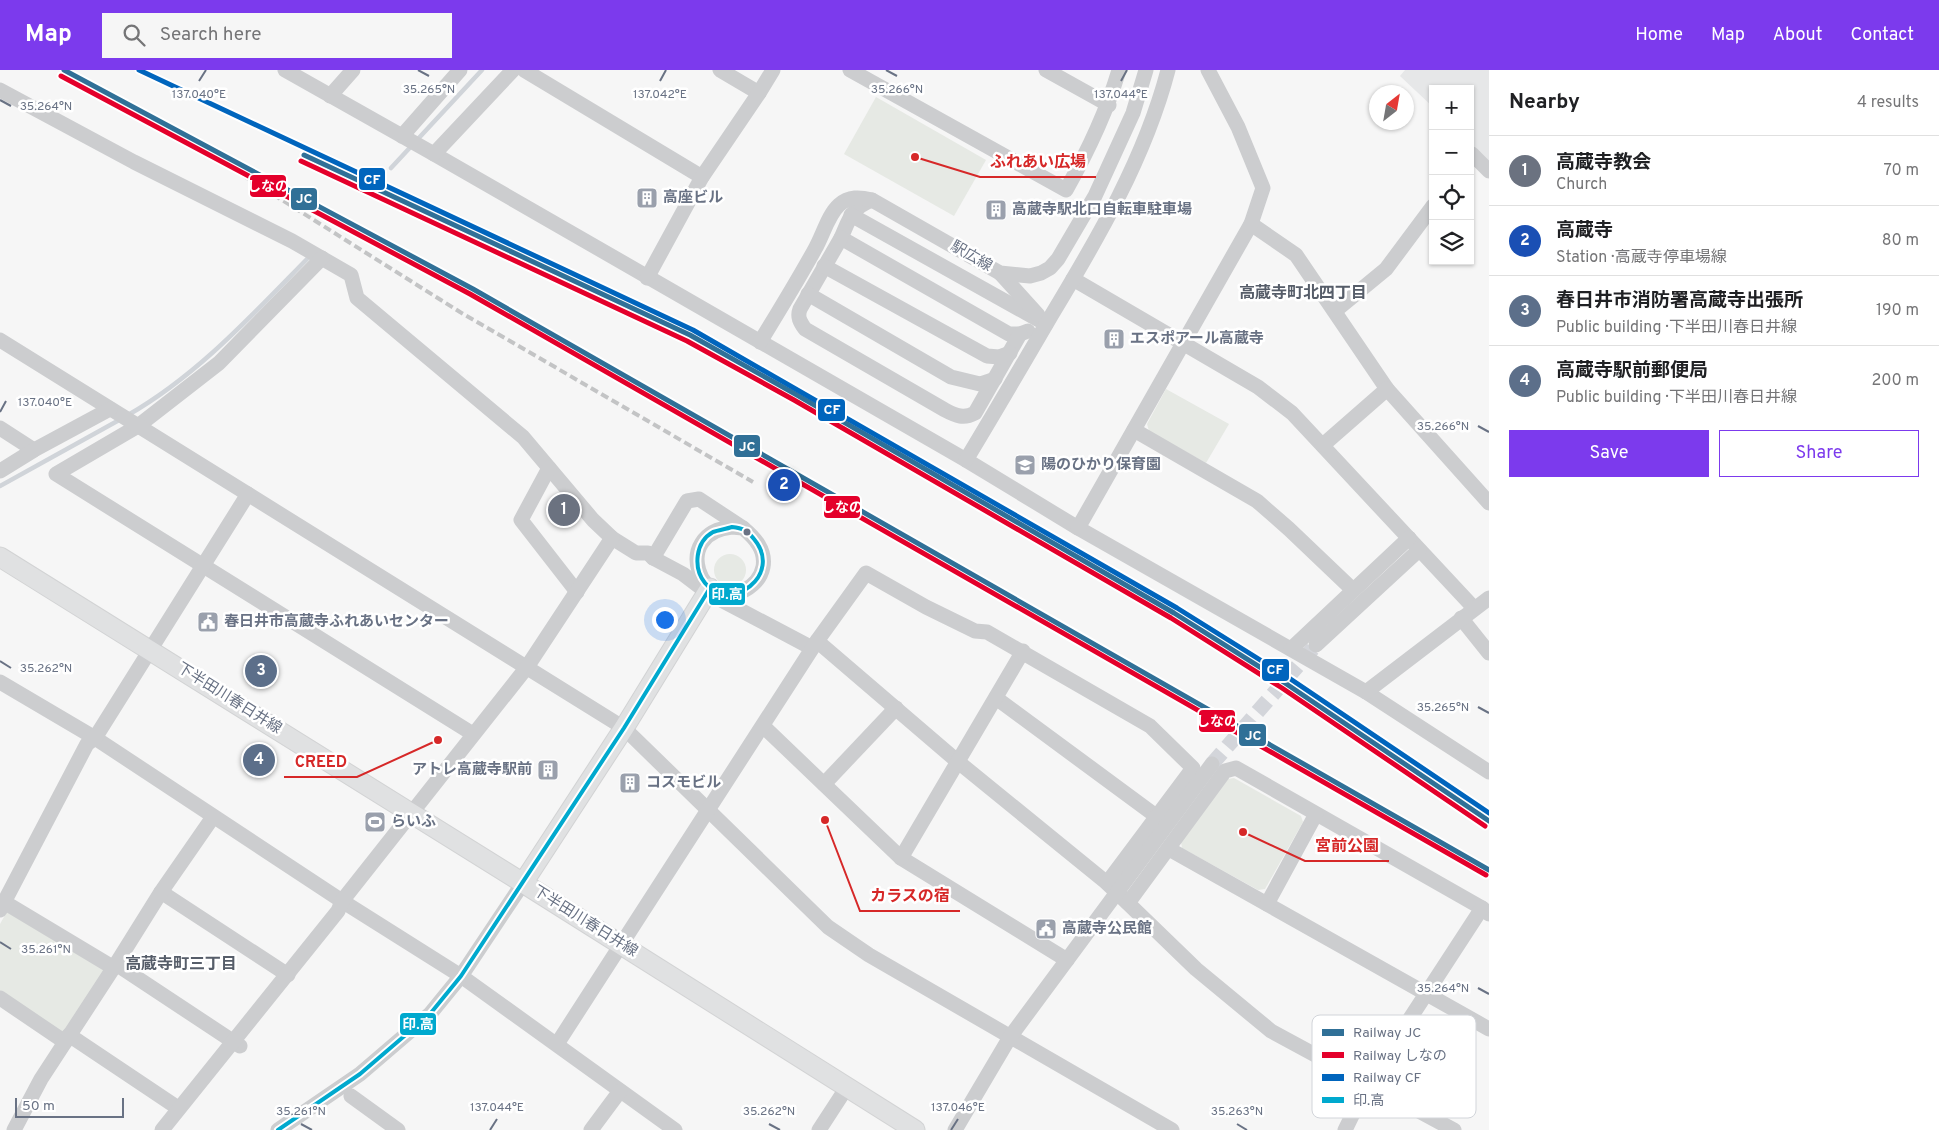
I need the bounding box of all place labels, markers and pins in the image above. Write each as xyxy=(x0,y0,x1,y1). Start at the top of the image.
callout: ふれあい広場 xyxy=(980,146,1096,177)
building icon: 高座ビル xyxy=(635,186,659,210)
place label: 高座ビル xyxy=(663,189,723,208)
building icon: 高蔵寺駅北口自転車駐車場 xyxy=(984,198,1008,222)
place label: 高蔵寺駅北口自転車駐車場 xyxy=(1012,201,1192,220)
building icon: エスポアール高蔵寺 xyxy=(1102,327,1126,351)
place label: エスポアール高蔵寺 xyxy=(1130,330,1264,349)
school or university icon: 陽のひかり保育園 xyxy=(1013,453,1037,477)
place label: 陽のひかり保育園 xyxy=(1041,456,1161,475)
pin: 2 xyxy=(768,466,800,504)
pin: 1 xyxy=(548,491,580,529)
unlabelled marker xyxy=(742,527,752,537)
public building icon: 春日井市高蔵寺ふれあいセンター xyxy=(196,610,220,634)
place label: 春日井市高蔵寺ふれあいセンター xyxy=(224,612,449,632)
pin: 3 xyxy=(245,652,277,690)
pin: 4 xyxy=(243,741,275,779)
callout: CREED xyxy=(284,746,357,777)
building icon: アトレ高蔵寺駅前 xyxy=(536,758,560,782)
place label: アトレ高蔵寺駅前 xyxy=(412,760,532,780)
building icon: コスモビル xyxy=(618,771,642,795)
place label: コスモビル xyxy=(646,774,721,793)
sports icon: らいふ xyxy=(363,810,387,834)
place label: らいふ xyxy=(391,813,436,832)
callout: 宮前公園 xyxy=(1305,830,1389,861)
callout: カラスの宿 xyxy=(860,880,960,911)
public building icon: 高蔵寺公民館 xyxy=(1034,917,1058,941)
place label: 高蔵寺公民館 xyxy=(1062,920,1152,939)

